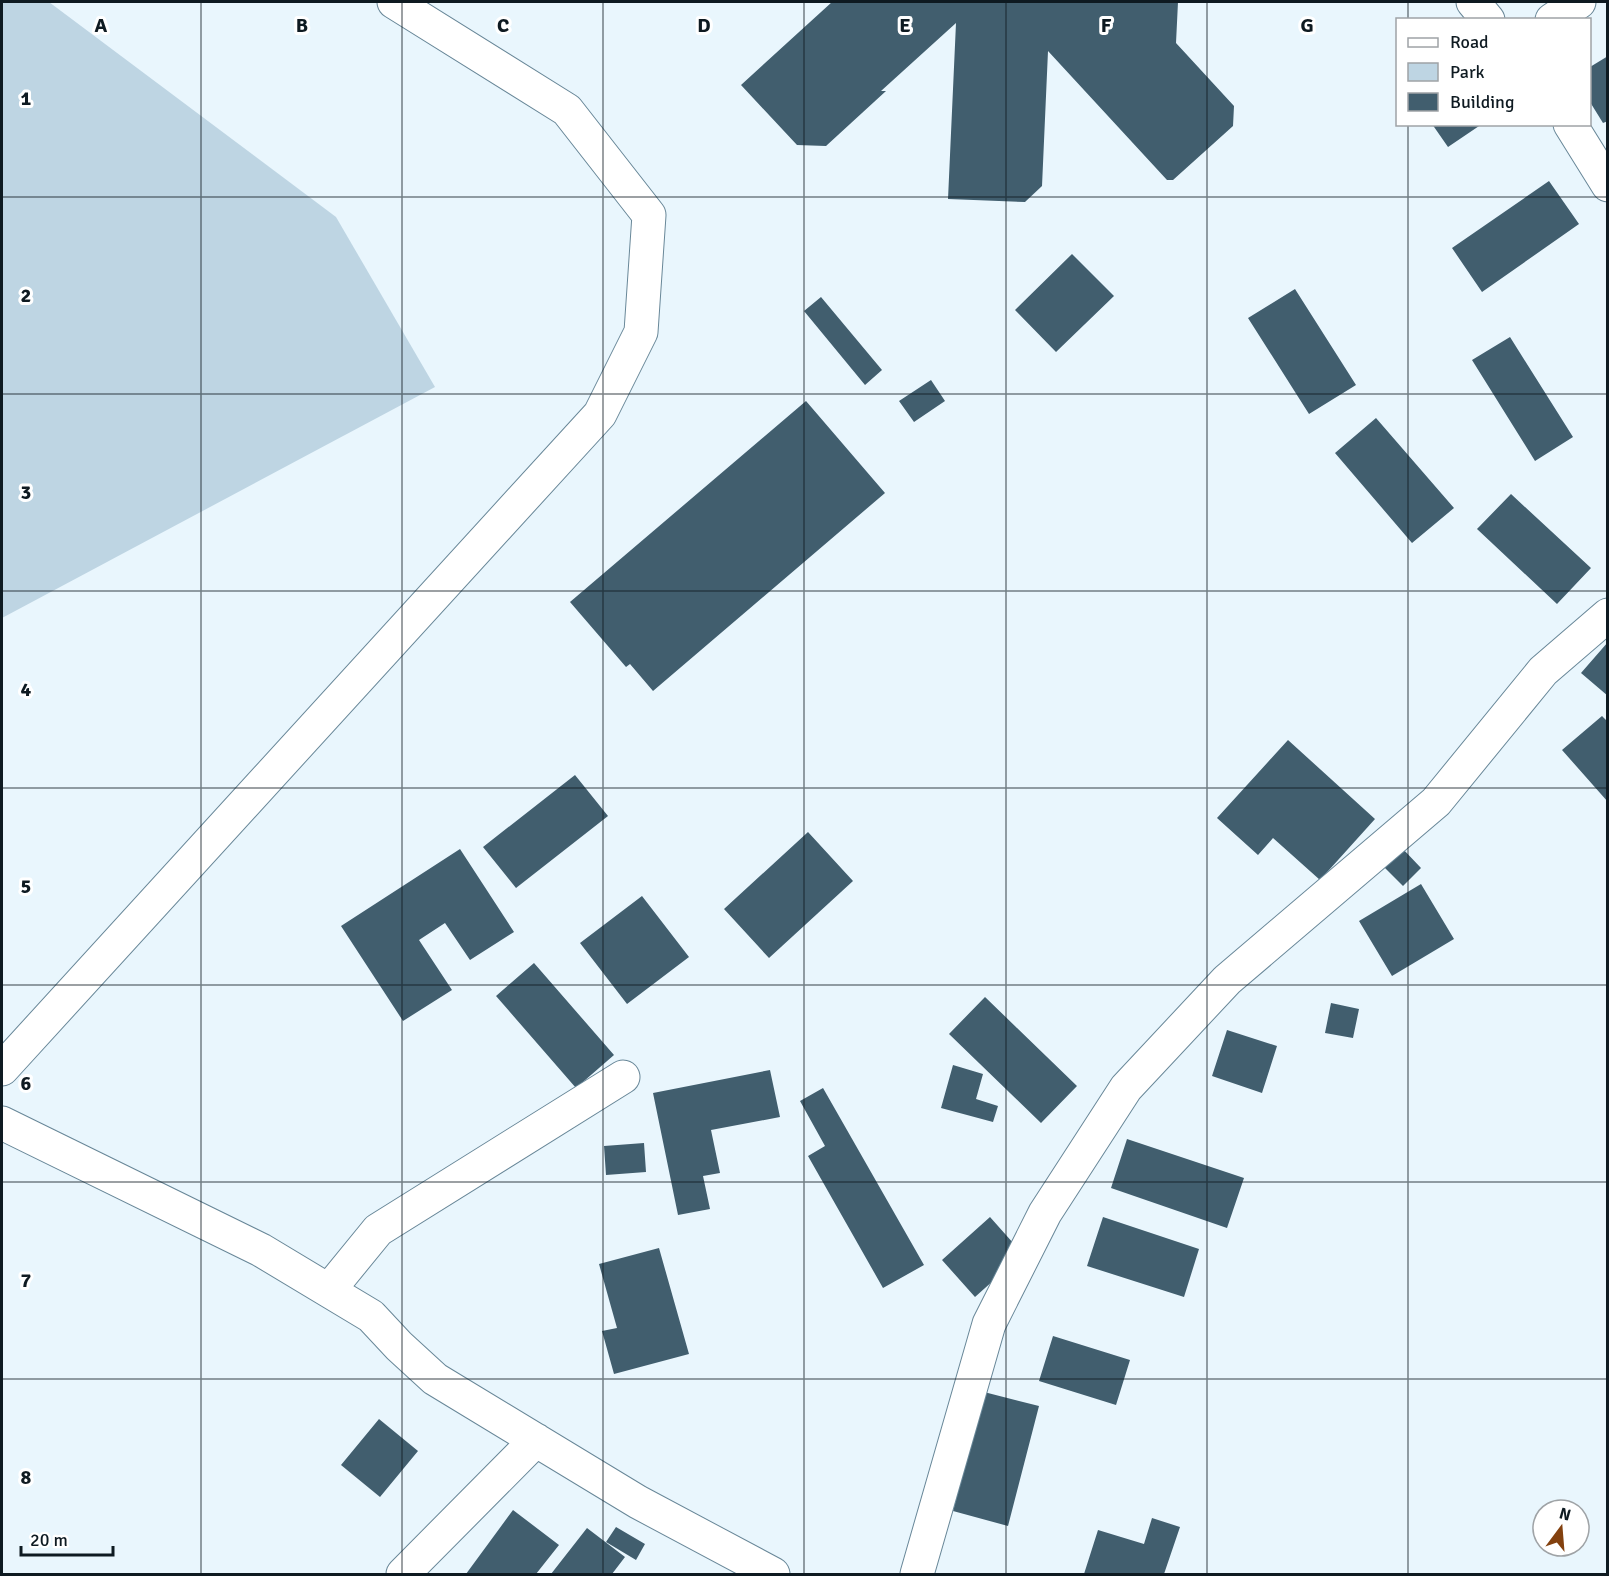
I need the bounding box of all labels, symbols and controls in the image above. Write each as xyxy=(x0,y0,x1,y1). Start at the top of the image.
text: A xyxy=(95,13,108,38)
text: B xyxy=(296,13,308,38)
text: C xyxy=(497,13,509,38)
text: D xyxy=(697,13,711,38)
text: E xyxy=(899,13,911,38)
text: F xyxy=(1101,13,1112,38)
text: G xyxy=(1300,13,1314,38)
legend xyxy=(1396,18,1591,126)
text: Road xyxy=(1450,31,1489,53)
text: Park xyxy=(1450,61,1485,83)
text: 1 xyxy=(21,86,32,111)
text: Building xyxy=(1450,91,1514,113)
text: 2 xyxy=(21,283,31,308)
text: 3 xyxy=(21,480,31,505)
text: 4 xyxy=(21,677,32,702)
text: 5 xyxy=(21,874,31,899)
text: 6 xyxy=(21,1071,32,1096)
text: 7 xyxy=(21,1268,32,1293)
text: 8 xyxy=(21,1465,32,1490)
north arrow xyxy=(1531,1498,1591,1558)
text: N xyxy=(1557,1503,1573,1526)
scale bar xyxy=(21,1519,112,1557)
text: 20 m xyxy=(30,1529,68,1551)

